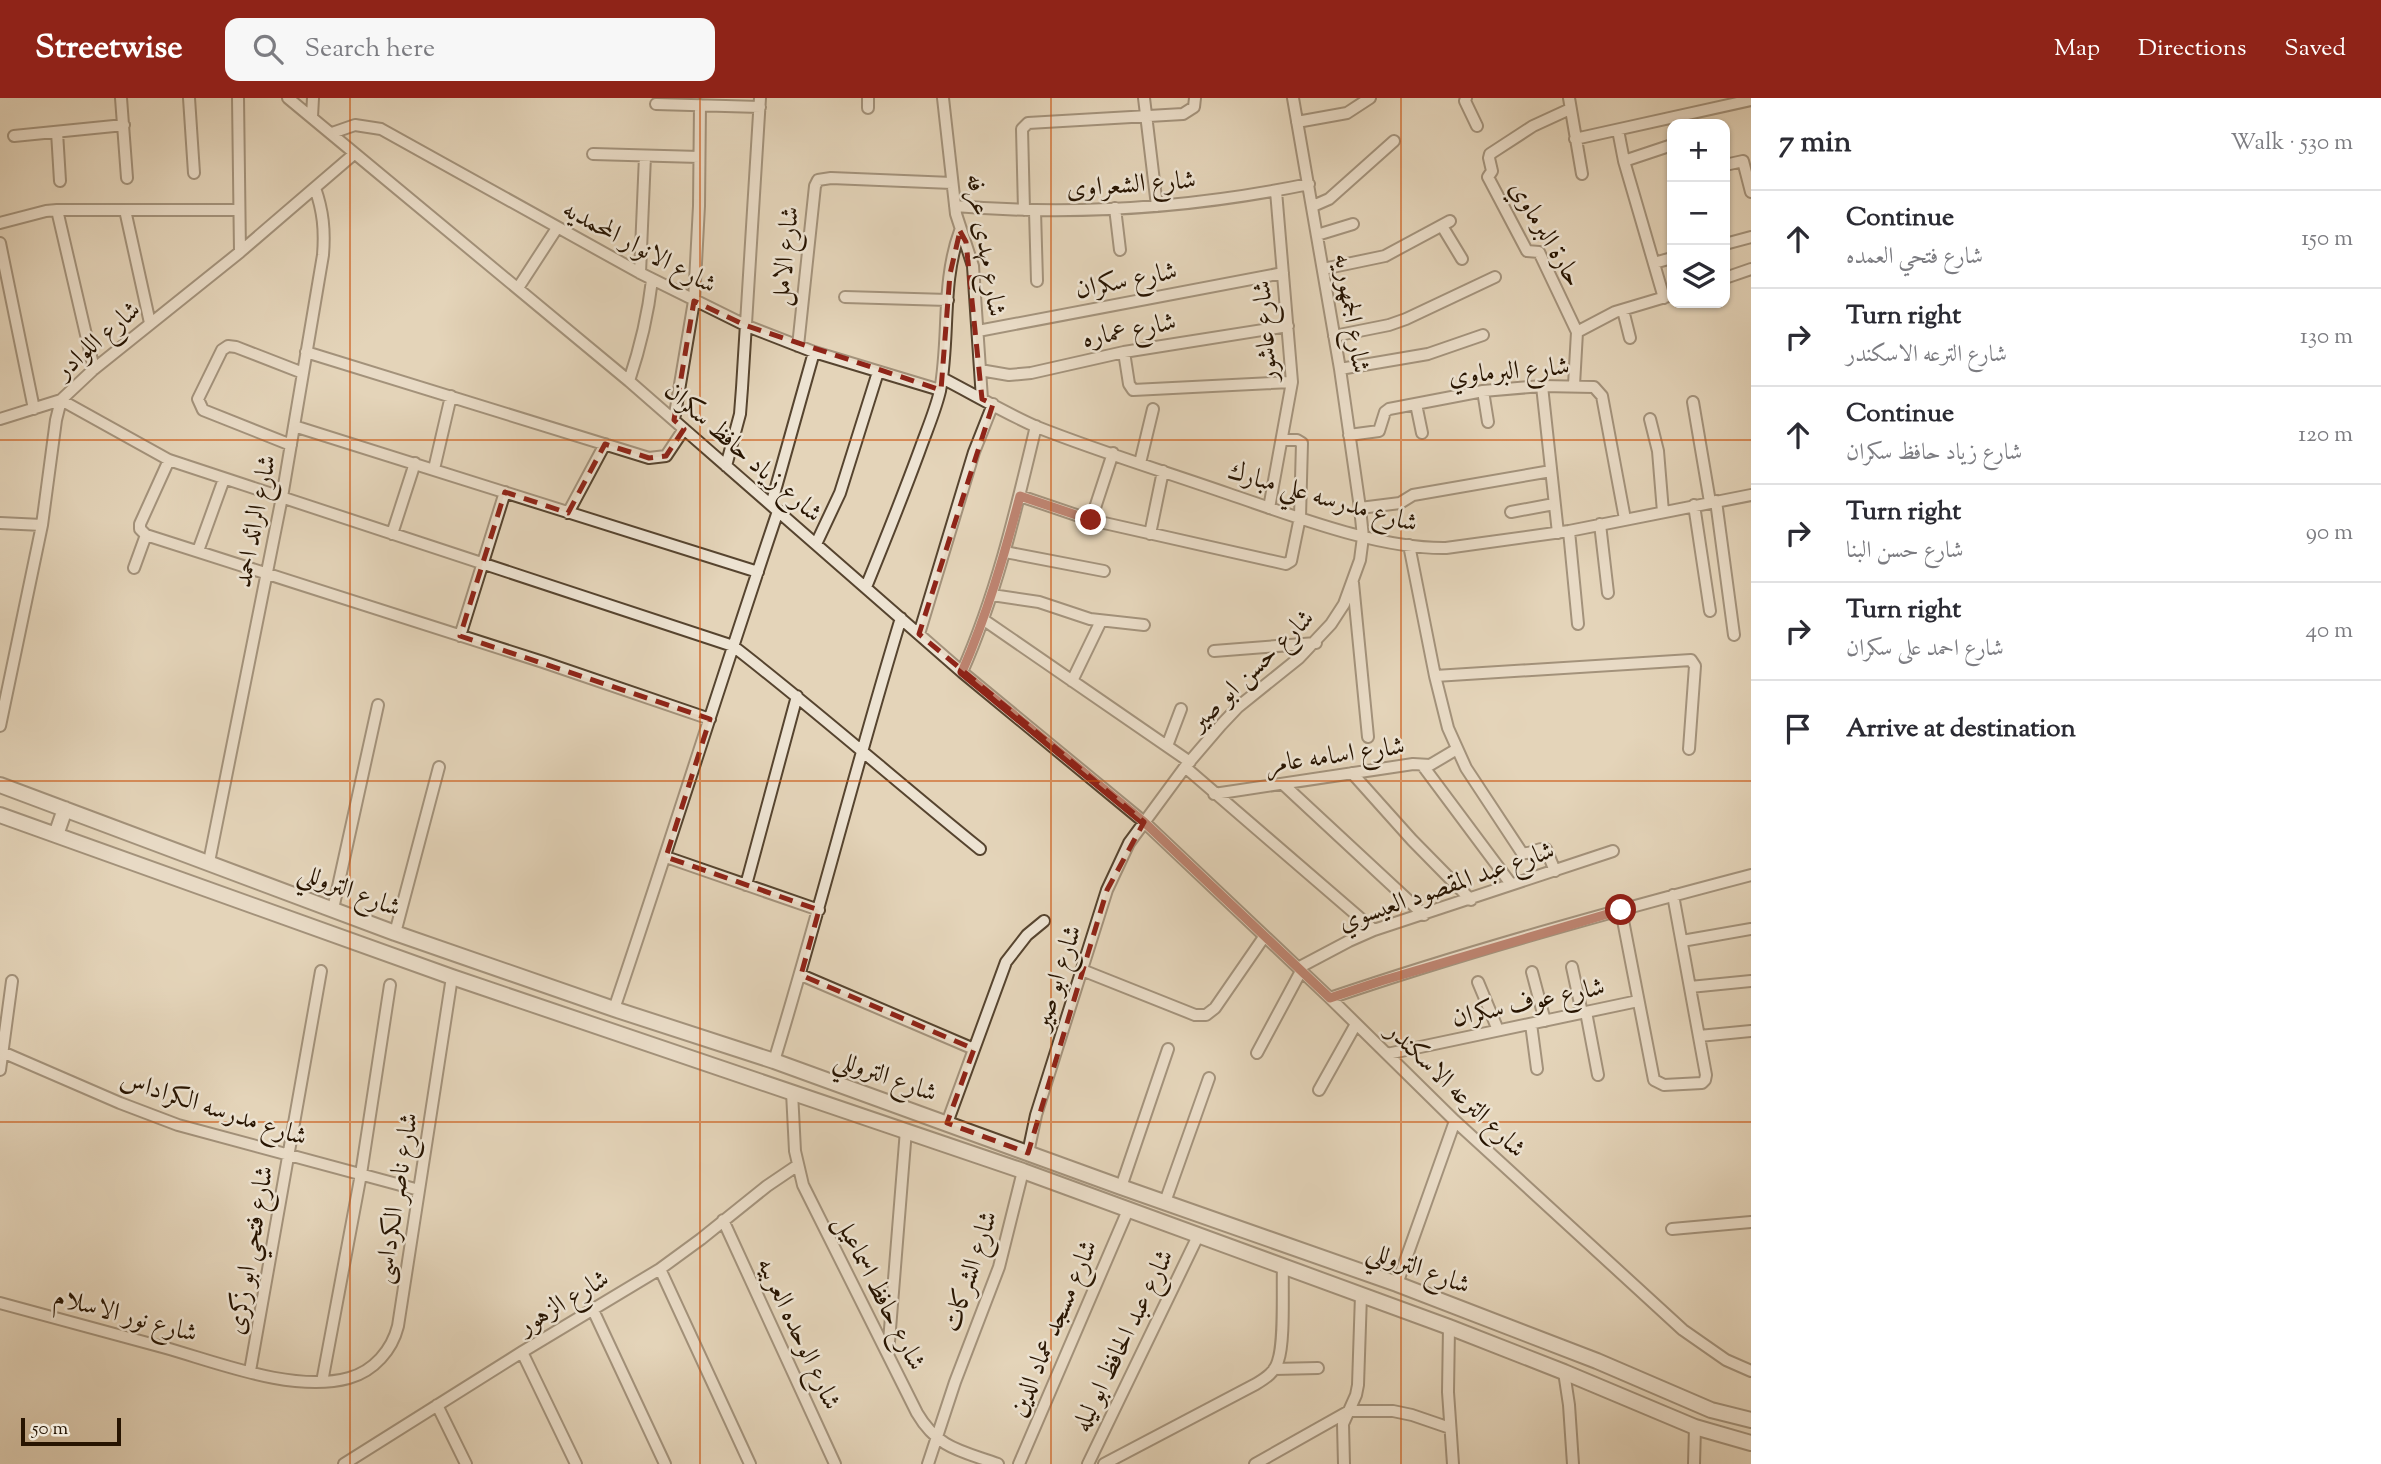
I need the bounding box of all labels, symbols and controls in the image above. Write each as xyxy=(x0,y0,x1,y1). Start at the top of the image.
search box xyxy=(225,18,715,81)
text: Streetwise xyxy=(35,25,183,73)
icon: search xyxy=(249,30,287,68)
text: Search here xyxy=(305,31,435,68)
text: Map xyxy=(2054,32,2100,66)
text: Directions xyxy=(2138,32,2246,66)
text: Saved xyxy=(2284,32,2346,66)
map controls xyxy=(1667,119,1730,308)
button: + xyxy=(1667,119,1730,182)
text: 7 min xyxy=(1779,122,1851,165)
text: Walk · 530 m xyxy=(2230,127,2353,160)
street label: شارع الشعراوى xyxy=(1065,163,1197,209)
street label: شارع مهدى عرفه xyxy=(954,171,1014,320)
street label: حارة البرماوي xyxy=(1499,174,1591,294)
button: − xyxy=(1667,182,1730,245)
street label: شارع الانوار المحمديه xyxy=(555,192,722,305)
text: Continue xyxy=(1846,200,1954,237)
street label: شارع الامل xyxy=(763,205,811,308)
icon: ahead xyxy=(1779,220,1817,258)
text: 150 m xyxy=(2301,223,2353,256)
text: شارع فتحي العمده xyxy=(1846,241,1983,274)
button: layers xyxy=(1667,245,1730,308)
street label: شارع الجمهوريه xyxy=(1322,251,1378,376)
street label: شارع سكران xyxy=(1072,253,1181,310)
street label: شارع عاشور xyxy=(1245,279,1290,385)
street label: شارع اللوادر xyxy=(45,293,150,392)
text: Turn right xyxy=(1846,298,1961,335)
street label: شارع عماره xyxy=(1079,304,1180,360)
icon: right xyxy=(1779,318,1817,356)
text: 130 m xyxy=(2300,321,2353,354)
text: شارع الترعه الاسكندر xyxy=(1846,339,2007,372)
street label: شارع البرماوي xyxy=(1447,349,1571,397)
street label: شارع زياد حافظ سكران xyxy=(654,374,830,533)
text: Continue xyxy=(1846,396,1954,433)
icon: ahead xyxy=(1779,416,1817,454)
text: 120 m xyxy=(2298,419,2353,452)
text: شارع زياد حافظ سكران xyxy=(1846,437,2022,470)
street label: شارع الرائد احمد xyxy=(225,452,288,591)
street label: شارع مدرسه علي مبارك xyxy=(1222,454,1422,547)
text: Turn right xyxy=(1846,494,1961,531)
route end xyxy=(1075,504,1106,535)
icon: right xyxy=(1779,514,1817,552)
text: 90 m xyxy=(2306,517,2353,550)
text: شارع حسن البنا xyxy=(1846,535,1964,568)
text: Turn right xyxy=(1846,592,1961,629)
street label: شارع حسن ابو صير xyxy=(1180,601,1324,743)
icon: right xyxy=(1779,612,1817,650)
text: 40 m xyxy=(2306,615,2353,648)
text: شارع احمد على سكران xyxy=(1846,633,2004,666)
icon: arrive xyxy=(1779,710,1817,748)
text: Arrive at destination xyxy=(1846,711,2076,748)
street label: شارع اسامه عامر xyxy=(1263,728,1407,786)
street label: شارع عبد المقصود العيسوي xyxy=(1334,833,1560,943)
street label: شارع التروللي xyxy=(291,855,406,932)
route start xyxy=(1605,894,1636,925)
street label: شارع ابو صير xyxy=(1023,921,1094,1038)
street label: شارع عوف سكران xyxy=(1449,969,1609,1039)
street label: شارع الترعه الاسكندر xyxy=(1374,1012,1534,1168)
street label: شارع التروللي xyxy=(827,1042,942,1117)
street label: شارع مدرسه الكراداس xyxy=(115,1062,311,1158)
street label: شارع ناصر الكرداسى xyxy=(366,1110,430,1287)
street label: شارع فتحي ابو زكرى xyxy=(218,1163,288,1339)
street label: شارع الشركات xyxy=(934,1206,1009,1337)
street label: شارع حافظ اسماعيل xyxy=(823,1209,934,1378)
street label: شارع التروللي xyxy=(1360,1234,1475,1309)
street label: شارع مسجد عماد الدين xyxy=(1000,1235,1109,1424)
street label: شارع عبد الحافظ ابو ليله xyxy=(1064,1243,1185,1439)
street label: شارع الوحده العربيه xyxy=(745,1252,849,1417)
street label: شارع الزهور xyxy=(509,1261,617,1347)
street label: شارع نور الاسلام xyxy=(49,1279,201,1355)
scale bar xyxy=(21,1415,121,1447)
text: 50 m xyxy=(32,1416,68,1443)

